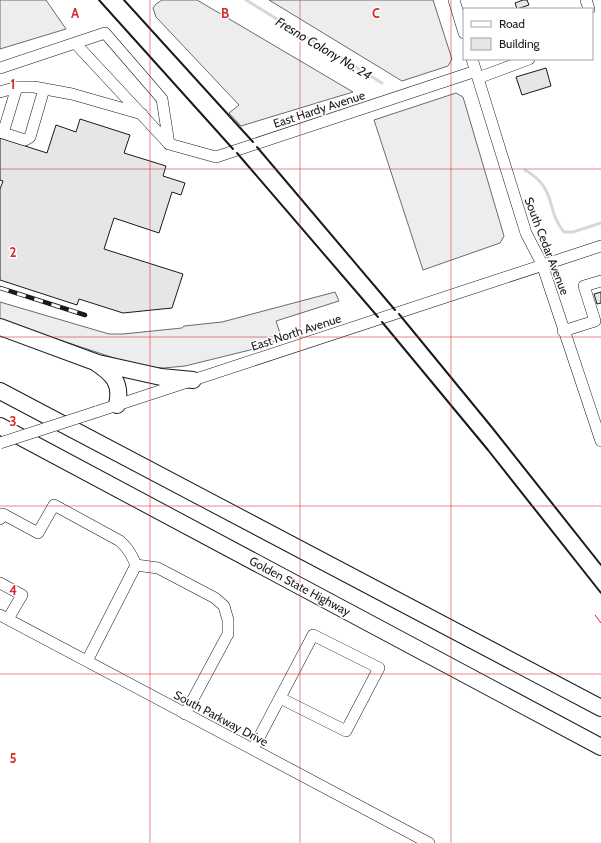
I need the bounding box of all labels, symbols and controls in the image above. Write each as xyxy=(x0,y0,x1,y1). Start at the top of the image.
text: A xyxy=(71,5,80,21)
text: B xyxy=(221,5,229,21)
legend xyxy=(463,8,593,60)
water label: Fresno Colony No. 24 xyxy=(273,13,375,83)
text: Road xyxy=(499,16,525,31)
text: Building xyxy=(499,36,541,51)
text: 1 xyxy=(11,76,15,92)
street label: East Hardy Avenue xyxy=(271,87,367,131)
street label: South Cedar Avenue xyxy=(521,195,573,297)
text: 2 xyxy=(10,244,17,260)
street label: East North Avenue xyxy=(249,310,343,354)
text: 3 xyxy=(9,413,17,429)
street label: Golden State Highway xyxy=(247,553,353,619)
text: 4 xyxy=(9,582,17,598)
street label: South Parkway Drive xyxy=(171,687,271,749)
text: 5 xyxy=(10,750,17,766)

